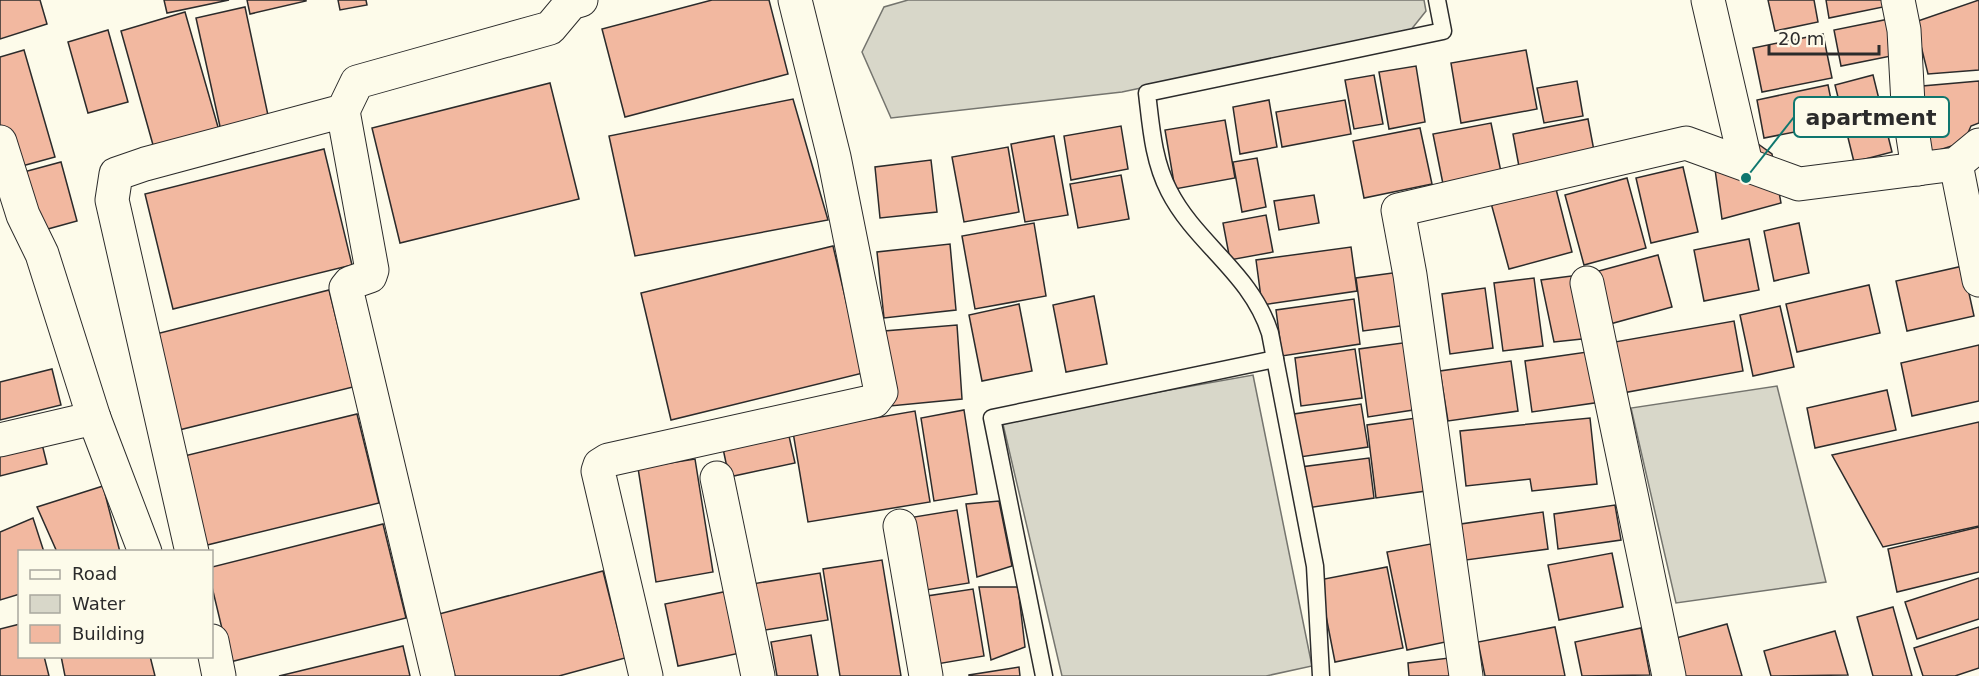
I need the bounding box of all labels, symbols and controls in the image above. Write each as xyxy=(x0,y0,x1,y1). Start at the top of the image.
scale bar xyxy=(1769,18,1878,56)
text: 20 m xyxy=(1778,28,1824,49)
callout: apartment xyxy=(1794,97,1949,137)
text: apartment xyxy=(1806,105,1937,130)
legend xyxy=(18,550,213,658)
text: Road xyxy=(72,563,117,584)
text: Water xyxy=(72,593,126,614)
text: Building xyxy=(72,623,145,644)

